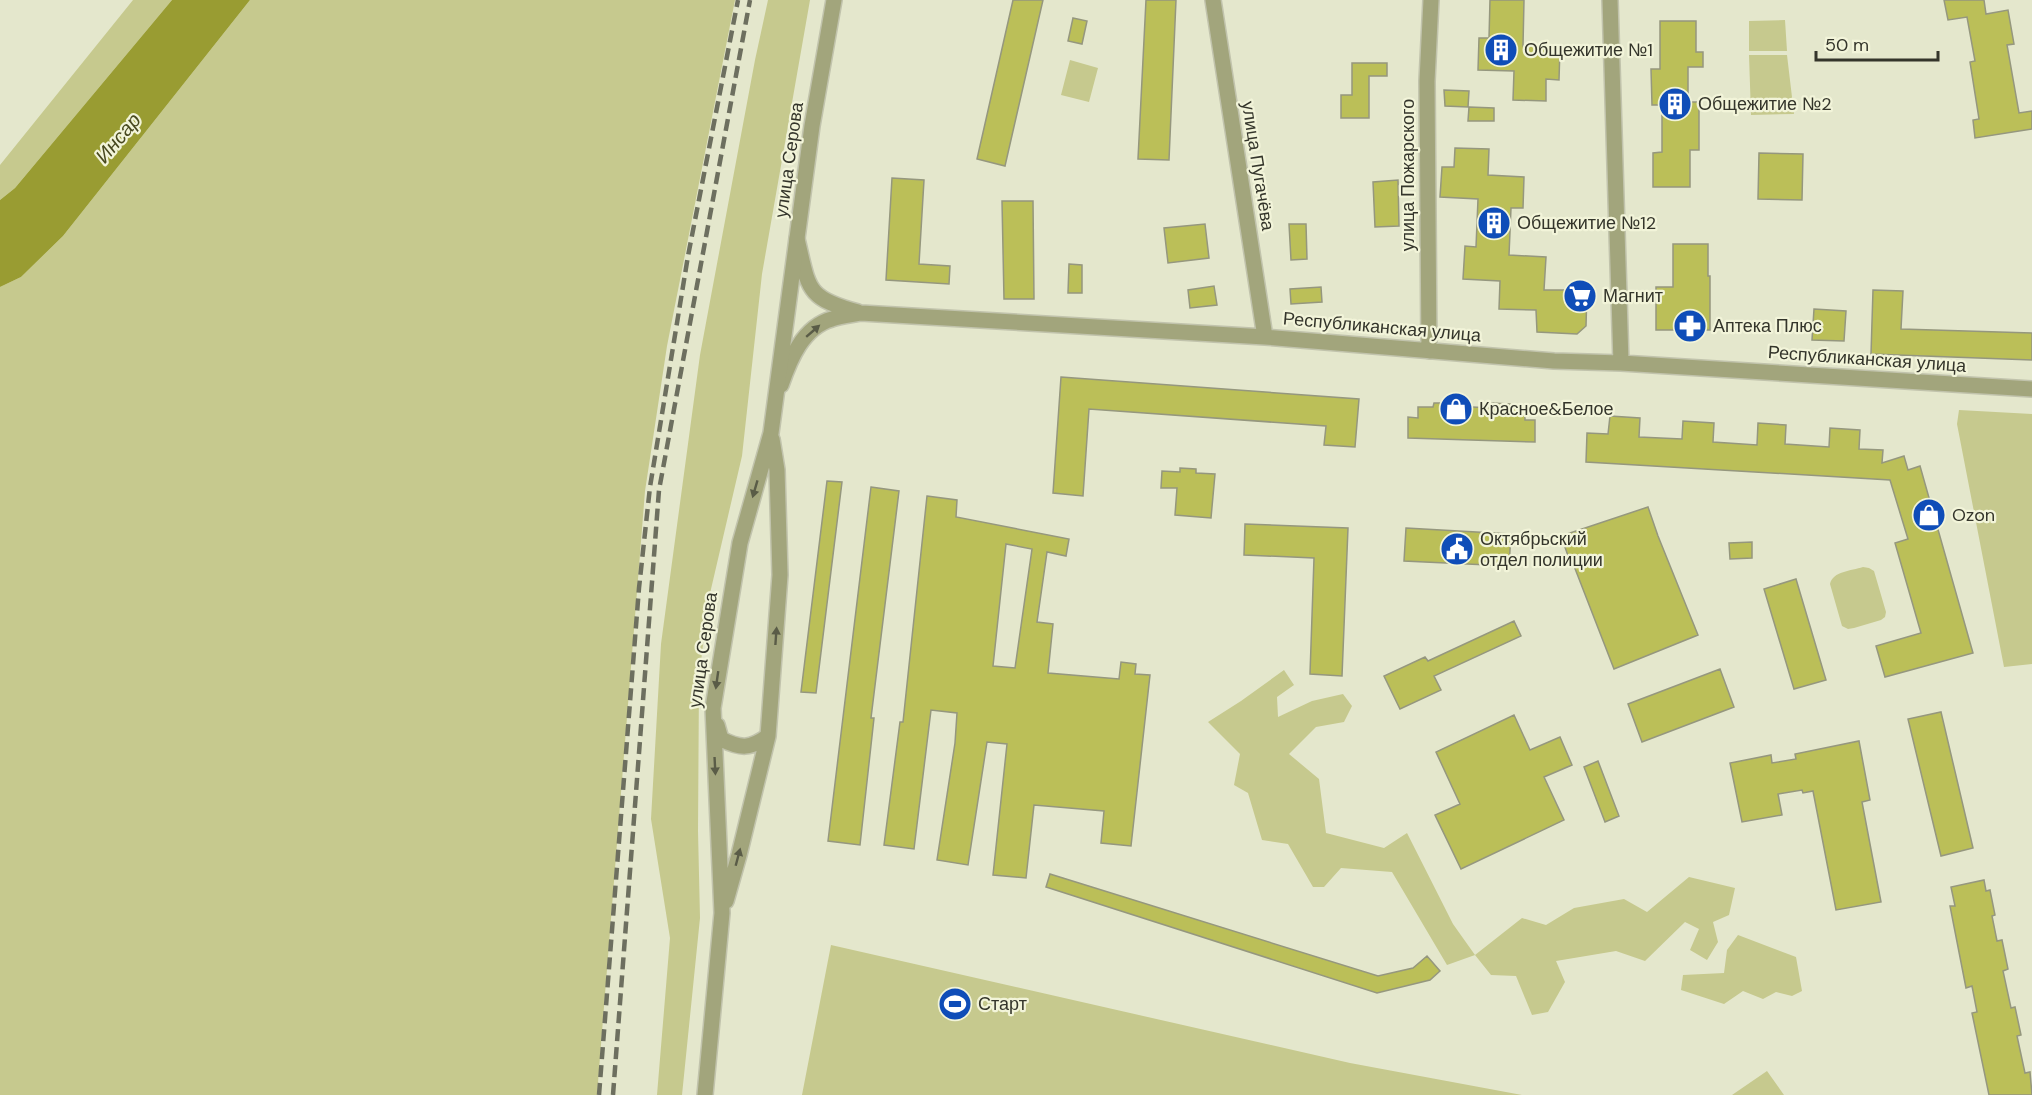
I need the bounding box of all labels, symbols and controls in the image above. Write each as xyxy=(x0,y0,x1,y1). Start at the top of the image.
scale bar xyxy=(1816,24,1938,62)
building icon: Общежитие №1 xyxy=(1483,32,1519,68)
text: 50 m xyxy=(1825,33,1869,57)
place label: Общежитие №1 xyxy=(1524,38,1653,62)
building icon: Общежитие №2 xyxy=(1657,86,1693,122)
place label: Общежитие №2 xyxy=(1698,92,1832,116)
street label: улица Пожарского xyxy=(1396,99,1420,251)
street label: улица Серова xyxy=(769,100,809,219)
street label: улица Пугачёва xyxy=(1236,100,1280,233)
water label: Инсар xyxy=(90,108,146,168)
building icon: Общежитие №12 xyxy=(1476,205,1512,241)
place label: Общежитие №12 xyxy=(1517,211,1656,235)
supermarket icon: Магнит xyxy=(1562,278,1598,314)
place label: Магнит xyxy=(1603,284,1663,308)
street label: Республиканская улица xyxy=(1282,306,1483,348)
pharmacy icon: Аптека Плюс xyxy=(1672,308,1708,344)
place label: Аптека Плюс xyxy=(1713,314,1822,338)
one-way arrow xyxy=(806,325,821,338)
street label: Республиканская улица xyxy=(1767,340,1968,378)
shop icon: Красное&Белое xyxy=(1438,391,1474,427)
place label: Красное&Белое xyxy=(1479,397,1614,421)
one-way arrow xyxy=(750,480,759,498)
shop icon: Ozon xyxy=(1911,497,1947,533)
place label: Ozon xyxy=(1952,503,1995,527)
place label: Октябрьский отдел полиции xyxy=(1480,527,1603,572)
public building icon: Октябрьский отдел полиции xyxy=(1439,531,1475,567)
street label: улица Серова xyxy=(683,590,723,709)
one-way arrow xyxy=(771,626,781,645)
one-way arrow xyxy=(712,671,721,690)
one-way arrow xyxy=(711,757,720,776)
one-way arrow xyxy=(734,848,744,866)
sports icon: Старт xyxy=(937,986,973,1022)
place label: Старт xyxy=(978,992,1027,1016)

